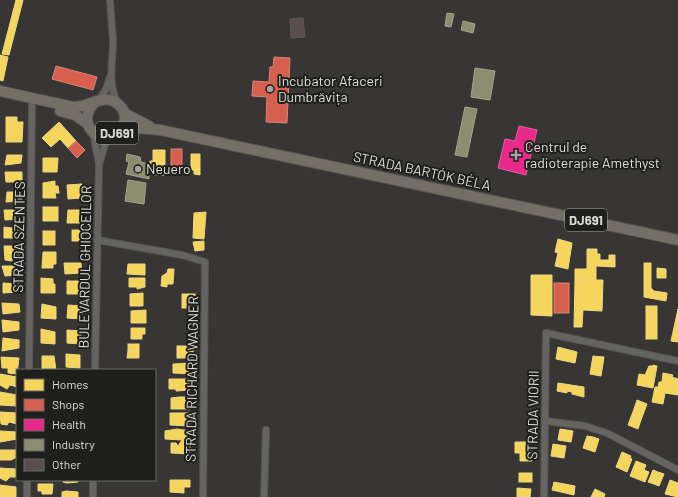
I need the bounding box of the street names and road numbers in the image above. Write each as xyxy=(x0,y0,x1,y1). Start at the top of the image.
road number: DJ691 xyxy=(96,122,138,144)
street label: STRADA BARTÓK BÉLA xyxy=(352,148,493,194)
street label: STRADA SZENTES xyxy=(9,181,28,293)
street label: BULEVARDUL GHIOCEILOR xyxy=(75,185,94,349)
road number: DJ691 xyxy=(565,209,607,231)
street label: STRADA RICHARD WAGNER xyxy=(182,296,201,462)
street label: STRADA VIORII xyxy=(523,370,542,460)

